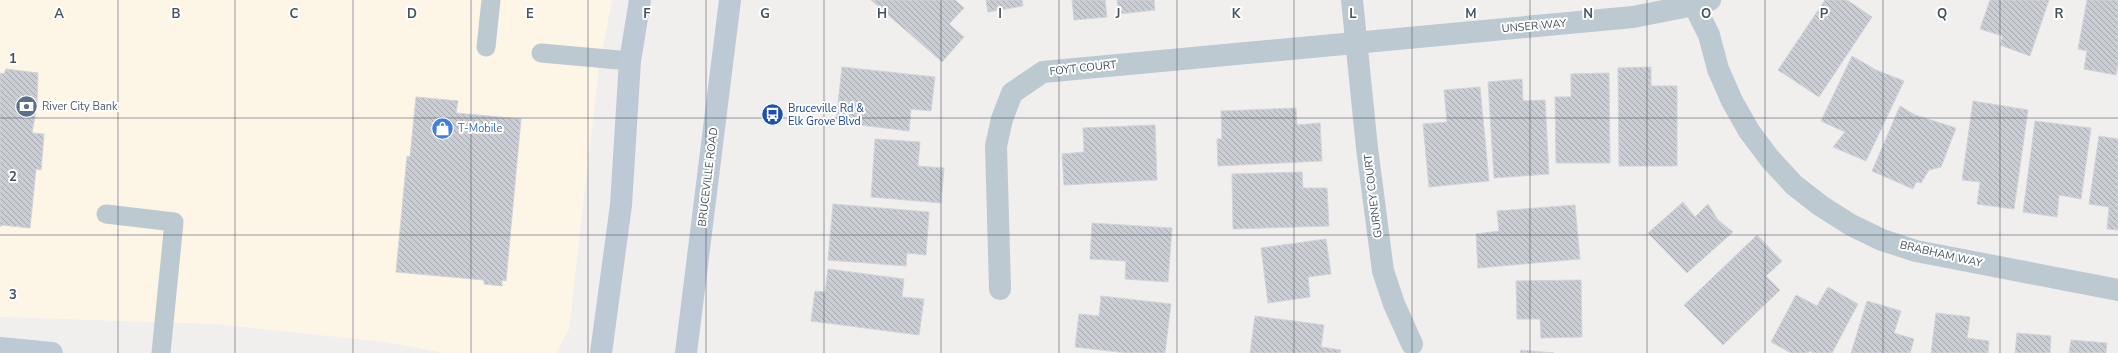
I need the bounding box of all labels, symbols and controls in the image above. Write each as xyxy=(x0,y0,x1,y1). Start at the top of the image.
text: A xyxy=(54,5,64,23)
text: B xyxy=(172,5,181,23)
text: C xyxy=(290,5,299,23)
text: D xyxy=(407,5,417,23)
text: E xyxy=(526,5,534,23)
text: F xyxy=(643,5,651,23)
text: G xyxy=(760,5,770,23)
text: H xyxy=(877,5,887,23)
text: I xyxy=(998,5,1002,23)
text: J xyxy=(1115,5,1120,23)
text: K xyxy=(1232,5,1241,23)
text: L xyxy=(1349,5,1357,23)
text: M xyxy=(1465,5,1477,23)
text: N xyxy=(1583,5,1593,23)
text: O xyxy=(1701,5,1711,23)
text: P xyxy=(1820,5,1829,23)
text: Q xyxy=(1937,5,1947,23)
text: R xyxy=(2055,5,2064,23)
street label: UNSER WAY xyxy=(1501,16,1567,36)
text: 1 xyxy=(9,50,17,68)
street label: FOYT COURT xyxy=(1049,57,1118,79)
bank icon: River City Bank xyxy=(14,93,40,119)
place label: River City Bank xyxy=(42,99,118,114)
bus stop icon: Bruceville Rd & Elk Grove Blvd xyxy=(759,101,785,127)
place label: Bruceville Rd & Elk Grove Blvd xyxy=(788,101,864,129)
shop icon: T-Mobile xyxy=(429,115,455,141)
place label: T-Mobile xyxy=(458,121,502,136)
street label: BRUCEVILLE ROAD xyxy=(694,126,722,228)
street label: GURNEY COURT xyxy=(1360,153,1386,239)
text: 2 xyxy=(9,168,17,186)
street label: BRABHAM WAY xyxy=(1898,237,1984,271)
text: 3 xyxy=(9,286,17,304)

